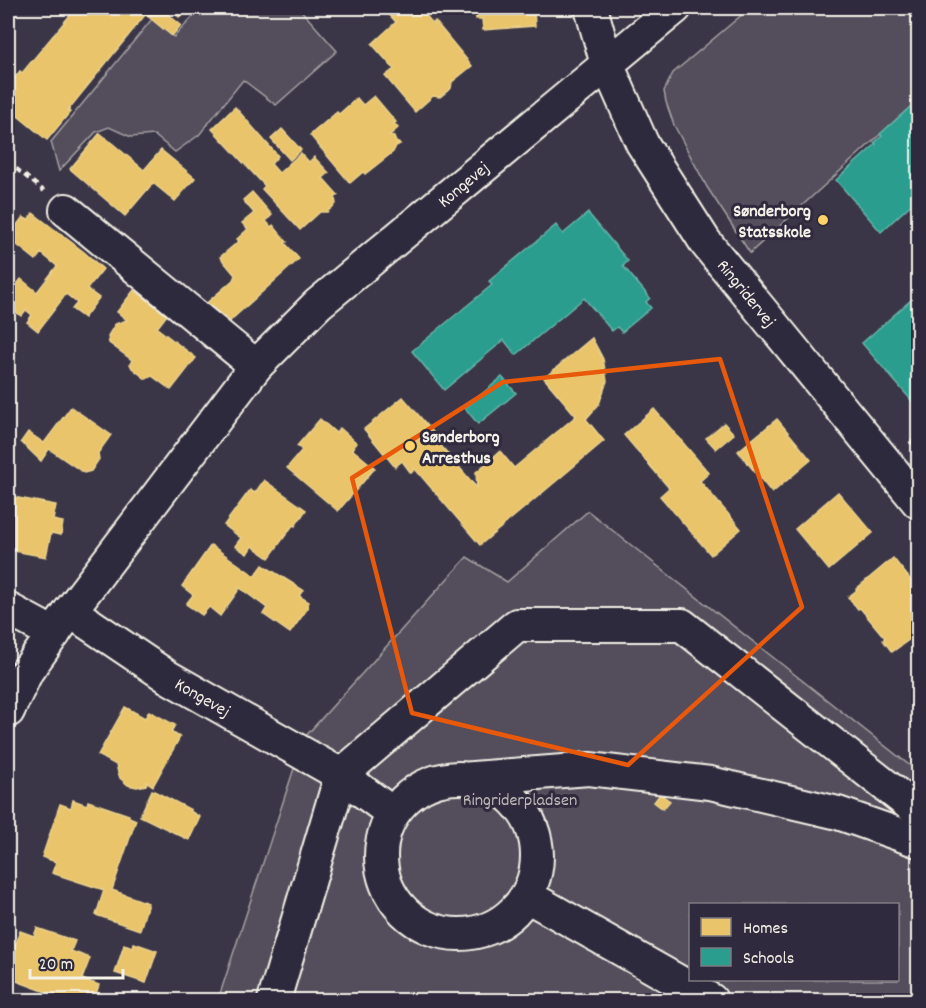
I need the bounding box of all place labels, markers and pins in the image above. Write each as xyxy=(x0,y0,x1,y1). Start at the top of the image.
place label: Sønderborg Statsskole xyxy=(733,200,811,246)
marker: Sønderborg Statsskole xyxy=(816,213,830,227)
place label: Sønderborg Arresthus xyxy=(422,426,500,472)
marker: Sønderborg Arresthus xyxy=(403,439,417,453)

